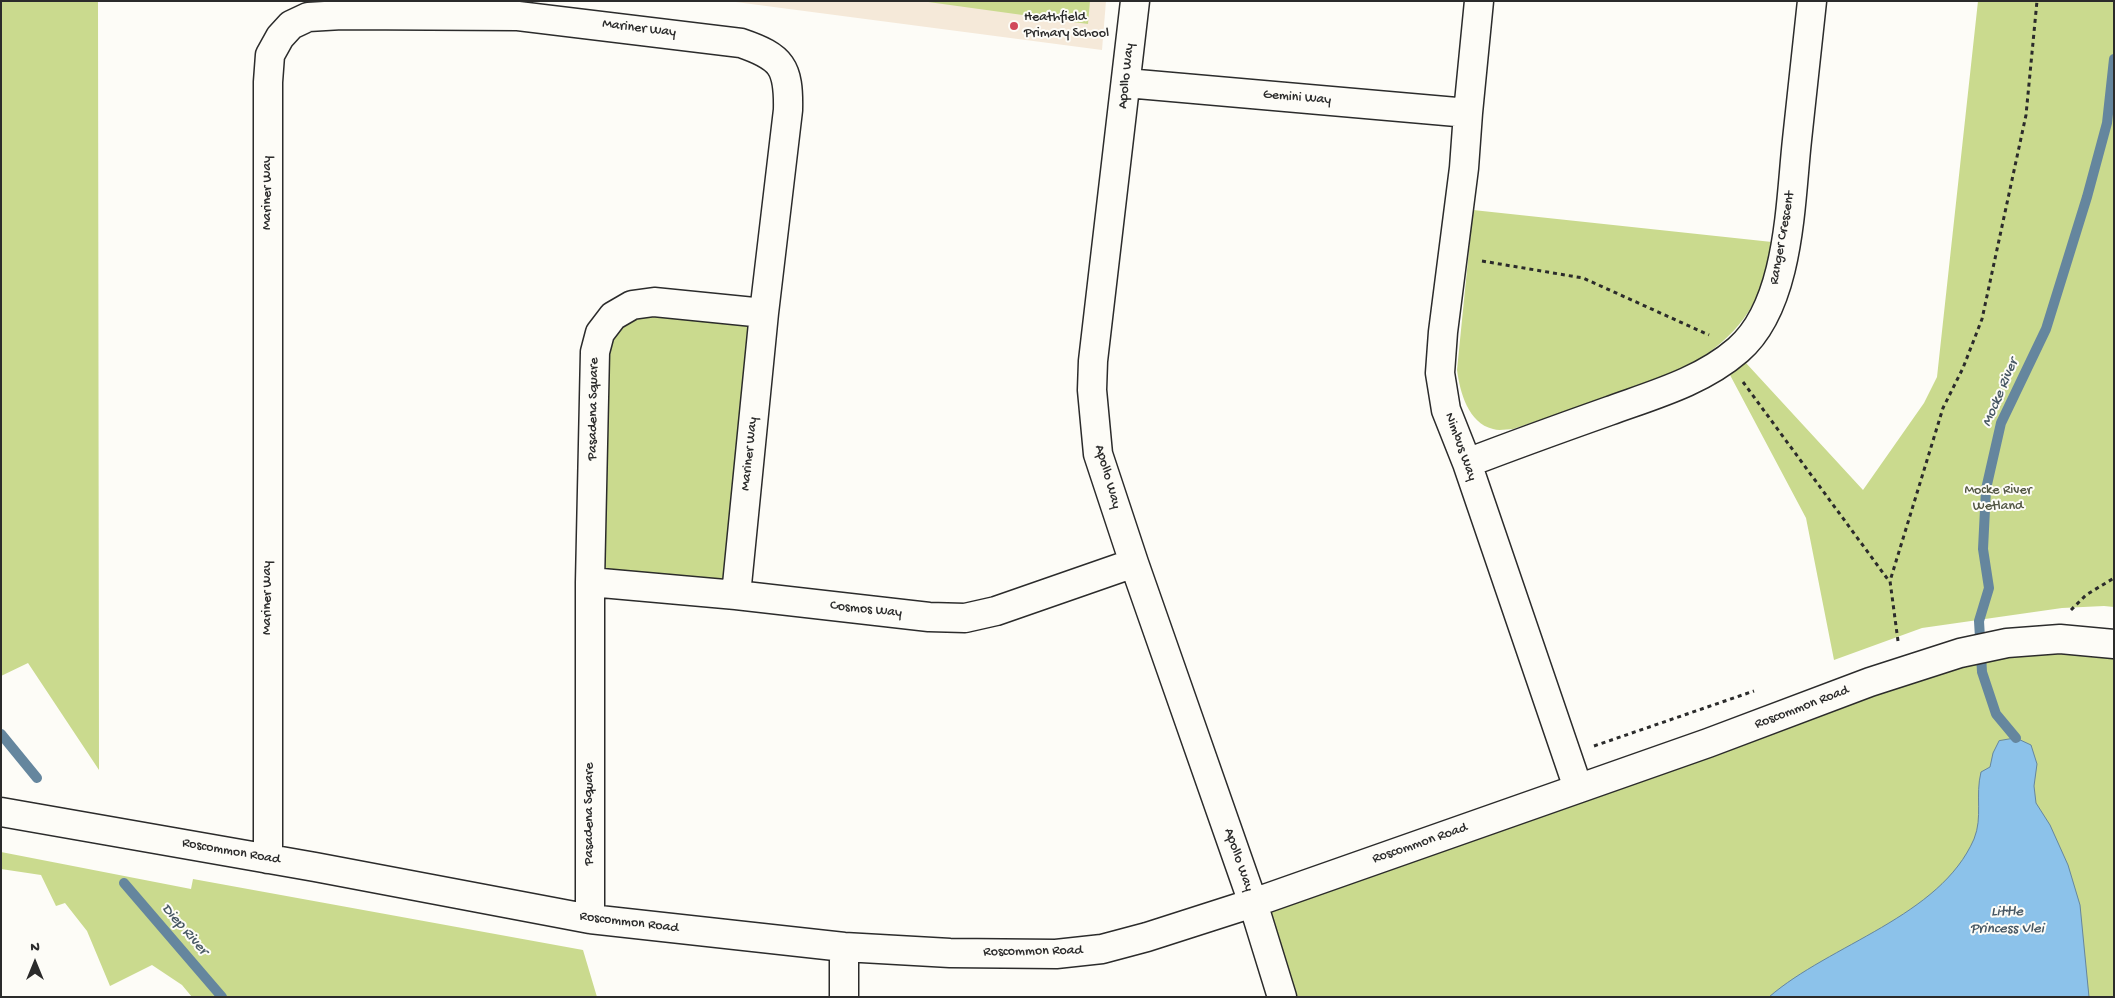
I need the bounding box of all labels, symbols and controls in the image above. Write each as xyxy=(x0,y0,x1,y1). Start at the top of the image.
place label: Heathfield Primary School xyxy=(1024,10,1109,42)
street label: Mariner Way xyxy=(601,16,677,42)
marker: Heathfield Primary School xyxy=(1008,20,1020,32)
street label: Apollo Way xyxy=(1115,42,1139,110)
street label: Gemini Way xyxy=(1262,87,1332,109)
street label: Mariner Way xyxy=(260,156,276,230)
street label: Ranger Crescent xyxy=(1767,190,1799,286)
water label: Mocke River xyxy=(1979,356,2023,430)
street label: Pasadena Square xyxy=(585,357,603,461)
street label: Nimbus Way xyxy=(1440,411,1480,483)
street label: Mariner Way xyxy=(738,416,762,492)
street label: Apollo Way xyxy=(1090,443,1124,511)
park label: Mocke River Wetland xyxy=(1964,483,2032,516)
street label: Mariner Way xyxy=(260,561,276,635)
street label: Cosmos Way xyxy=(829,598,903,622)
street label: Roscommon Road xyxy=(1753,682,1851,734)
street label: Pasadena Square xyxy=(582,763,598,865)
street label: Roscommon Road xyxy=(1370,820,1470,868)
street label: Apollo Way xyxy=(1219,826,1257,894)
street label: Roscommon Road xyxy=(181,835,281,869)
water label: Diep River xyxy=(157,901,211,959)
water label: Little Princess Vlei xyxy=(1970,904,2044,939)
street label: Roscommon Road xyxy=(579,909,679,937)
north arrow xyxy=(10,938,60,988)
text: N xyxy=(30,939,40,956)
street label: Roscommon Road xyxy=(983,943,1083,961)

